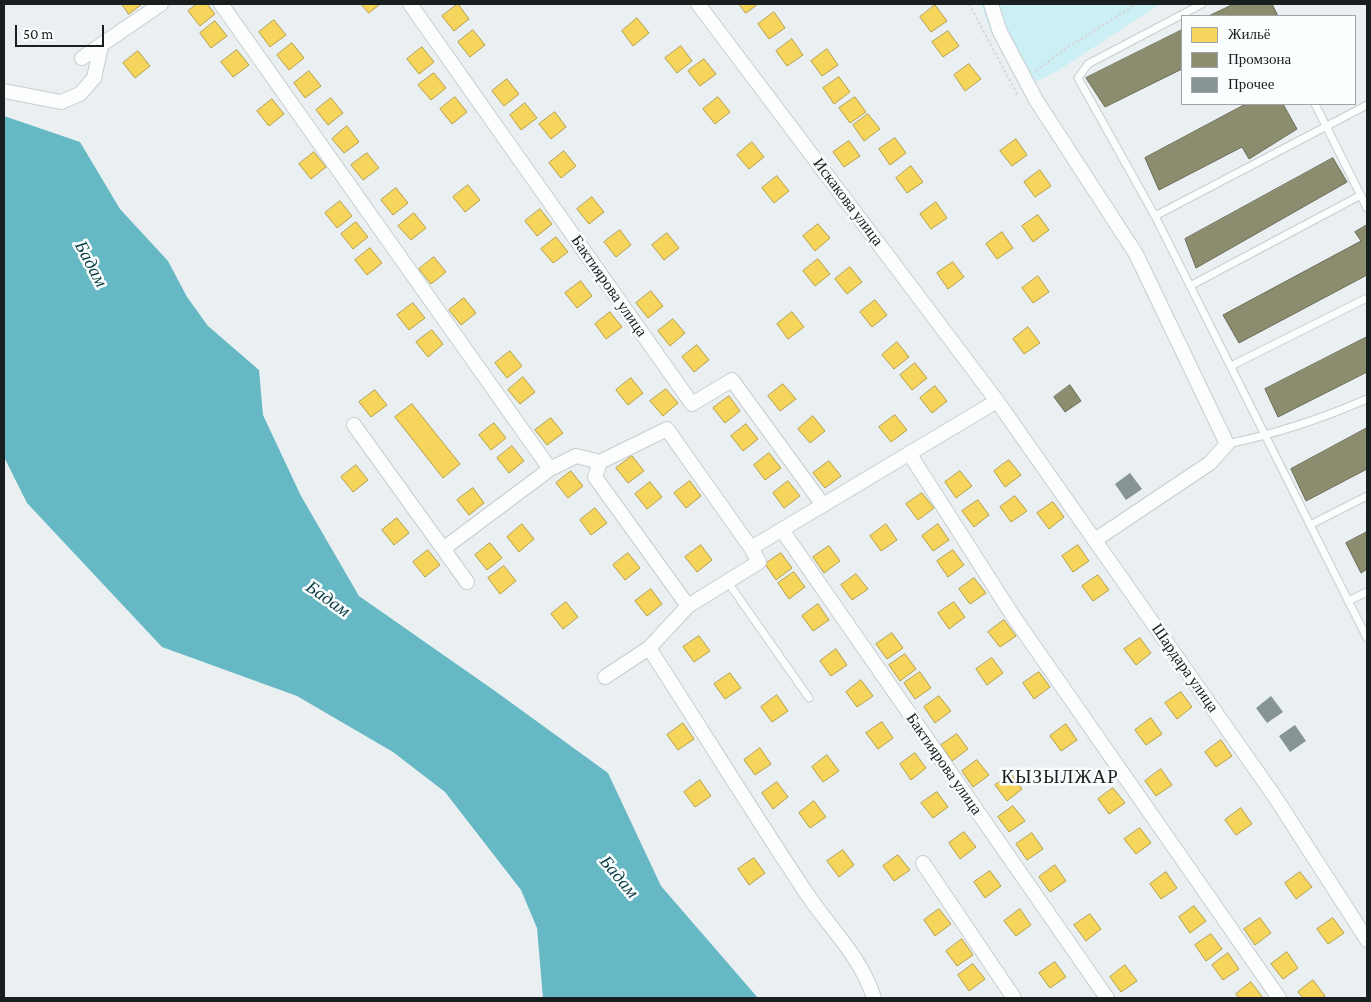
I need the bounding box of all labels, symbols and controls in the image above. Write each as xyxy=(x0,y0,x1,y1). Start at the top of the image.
scale bar xyxy=(18,15,106,47)
legend xyxy=(1181,15,1356,105)
text: 50 m xyxy=(23,26,53,42)
text: Жильё xyxy=(1228,26,1270,42)
text: Промзона xyxy=(1228,51,1291,67)
text: Прочее xyxy=(1228,76,1274,92)
street label: Искакова улица xyxy=(809,154,887,250)
street label: Бактиярова улица xyxy=(567,231,651,341)
water label: Бадам xyxy=(70,237,112,291)
water label: Бадам xyxy=(302,576,354,622)
street label: Шардара улица xyxy=(1147,620,1223,716)
street label: Бактиярова улица xyxy=(902,709,986,819)
district label: КЫЗЫЛЖАР xyxy=(1000,766,1120,788)
water label: Бадам xyxy=(595,851,643,903)

